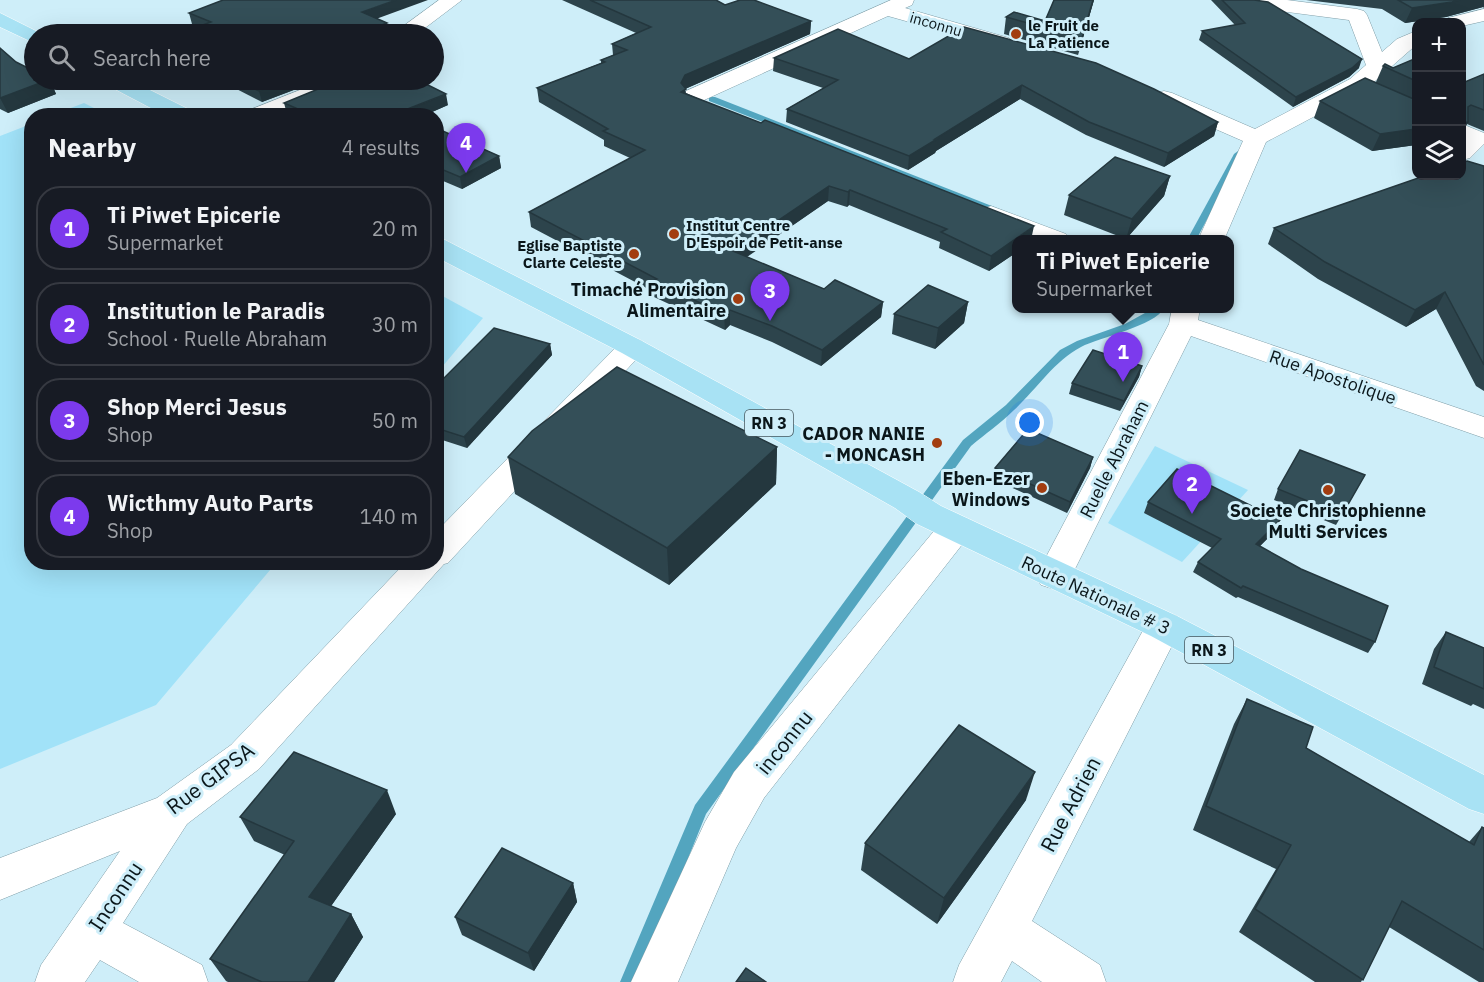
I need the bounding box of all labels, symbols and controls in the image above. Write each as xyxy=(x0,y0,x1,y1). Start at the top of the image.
street label: inconnu xyxy=(908,7,964,41)
place label: le Fruit de La Patience xyxy=(1028,16,1110,52)
map controls xyxy=(1412,18,1466,180)
button: + xyxy=(1412,18,1466,72)
search box xyxy=(24,24,444,90)
marker: le Fruit de La Patience xyxy=(1009,27,1023,41)
icon: search xyxy=(45,41,78,74)
text: Search here xyxy=(93,43,211,72)
button: − xyxy=(1412,72,1466,126)
pin: 4 xyxy=(446,124,486,173)
button: layers xyxy=(1412,126,1466,180)
text: Nearby xyxy=(48,130,136,164)
text: 4 results xyxy=(342,134,420,161)
text: Ti Piwet Epicerie xyxy=(107,200,281,229)
text: 1 xyxy=(64,215,76,242)
text: 20 m xyxy=(372,215,418,242)
place label: Institut Centre D'Espoir de Petit-anse xyxy=(686,216,843,252)
marker: Institut Centre D'Espoir de Petit-anse xyxy=(667,227,681,241)
text: Supermarket xyxy=(107,229,224,256)
popup xyxy=(1012,235,1234,313)
place label: Eglise Baptiste Clarte Celeste xyxy=(517,236,622,272)
text: Ti Piwet Epicerie xyxy=(1036,246,1210,275)
marker: Eglise Baptiste Clarte Celeste xyxy=(627,247,641,261)
pin: 3 xyxy=(750,272,790,321)
text: Supermarket xyxy=(1036,275,1153,302)
place label: Timaché Provision Alimentaire xyxy=(571,278,726,322)
marker: Timaché Provision Alimentaire xyxy=(731,292,745,306)
text: Institution le Paradis xyxy=(107,296,325,325)
text: 2 xyxy=(64,311,76,338)
text: 30 m xyxy=(372,311,418,338)
text: School · Ruelle Abraham xyxy=(107,325,327,352)
pin: 1 xyxy=(1104,332,1142,382)
street label: Rue Apostolique xyxy=(1266,345,1400,410)
text: Shop Merci Jesus xyxy=(107,392,287,421)
street label: Ruelle Abraham xyxy=(1074,396,1154,522)
text: 3 xyxy=(64,407,76,434)
text: 50 m xyxy=(372,407,418,434)
your location xyxy=(1015,408,1044,437)
road number: RN 3 xyxy=(745,410,793,436)
text: Shop xyxy=(107,421,153,448)
place label: CADOR NANIE - MONCASH xyxy=(802,422,925,466)
marker: CADOR NANIE - MONCASH xyxy=(930,436,944,450)
pin: 2 xyxy=(1172,464,1212,514)
place label: Eben-Ezer Windows xyxy=(943,467,1030,511)
marker: Eben-Ezer Windows xyxy=(1035,481,1049,495)
marker: Societe Christophienne Multi Services xyxy=(1321,483,1335,497)
text: Wicthmy Auto Parts xyxy=(107,488,313,517)
place label: Societe Christophienne Multi Services xyxy=(1230,499,1426,543)
text: 4 xyxy=(64,503,76,530)
text: 140 m xyxy=(360,503,418,530)
text: Shop xyxy=(107,517,153,544)
street label: Route Nationale # 3 xyxy=(1018,550,1174,640)
road number: RN 3 xyxy=(1185,637,1233,663)
street label: inconnu xyxy=(749,704,819,780)
street label: Rue GIPSA xyxy=(160,736,260,820)
street label: Rue Adrien xyxy=(1033,752,1107,856)
street label: Inconnu xyxy=(81,856,149,936)

